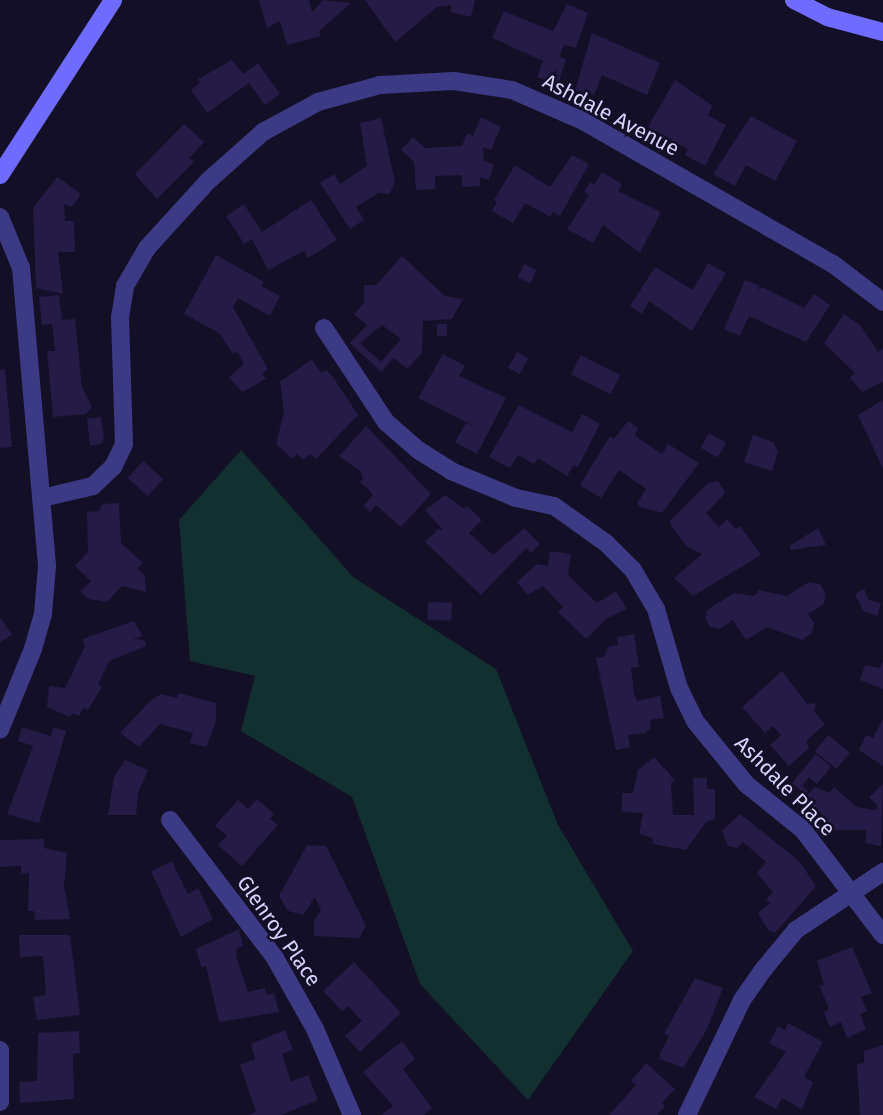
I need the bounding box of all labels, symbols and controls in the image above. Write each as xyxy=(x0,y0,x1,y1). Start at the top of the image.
street label: Ashdale Avenue xyxy=(539,69,683,161)
street label: Ashdale Place xyxy=(730,731,840,841)
street label: Glenroy Place xyxy=(232,871,326,991)

